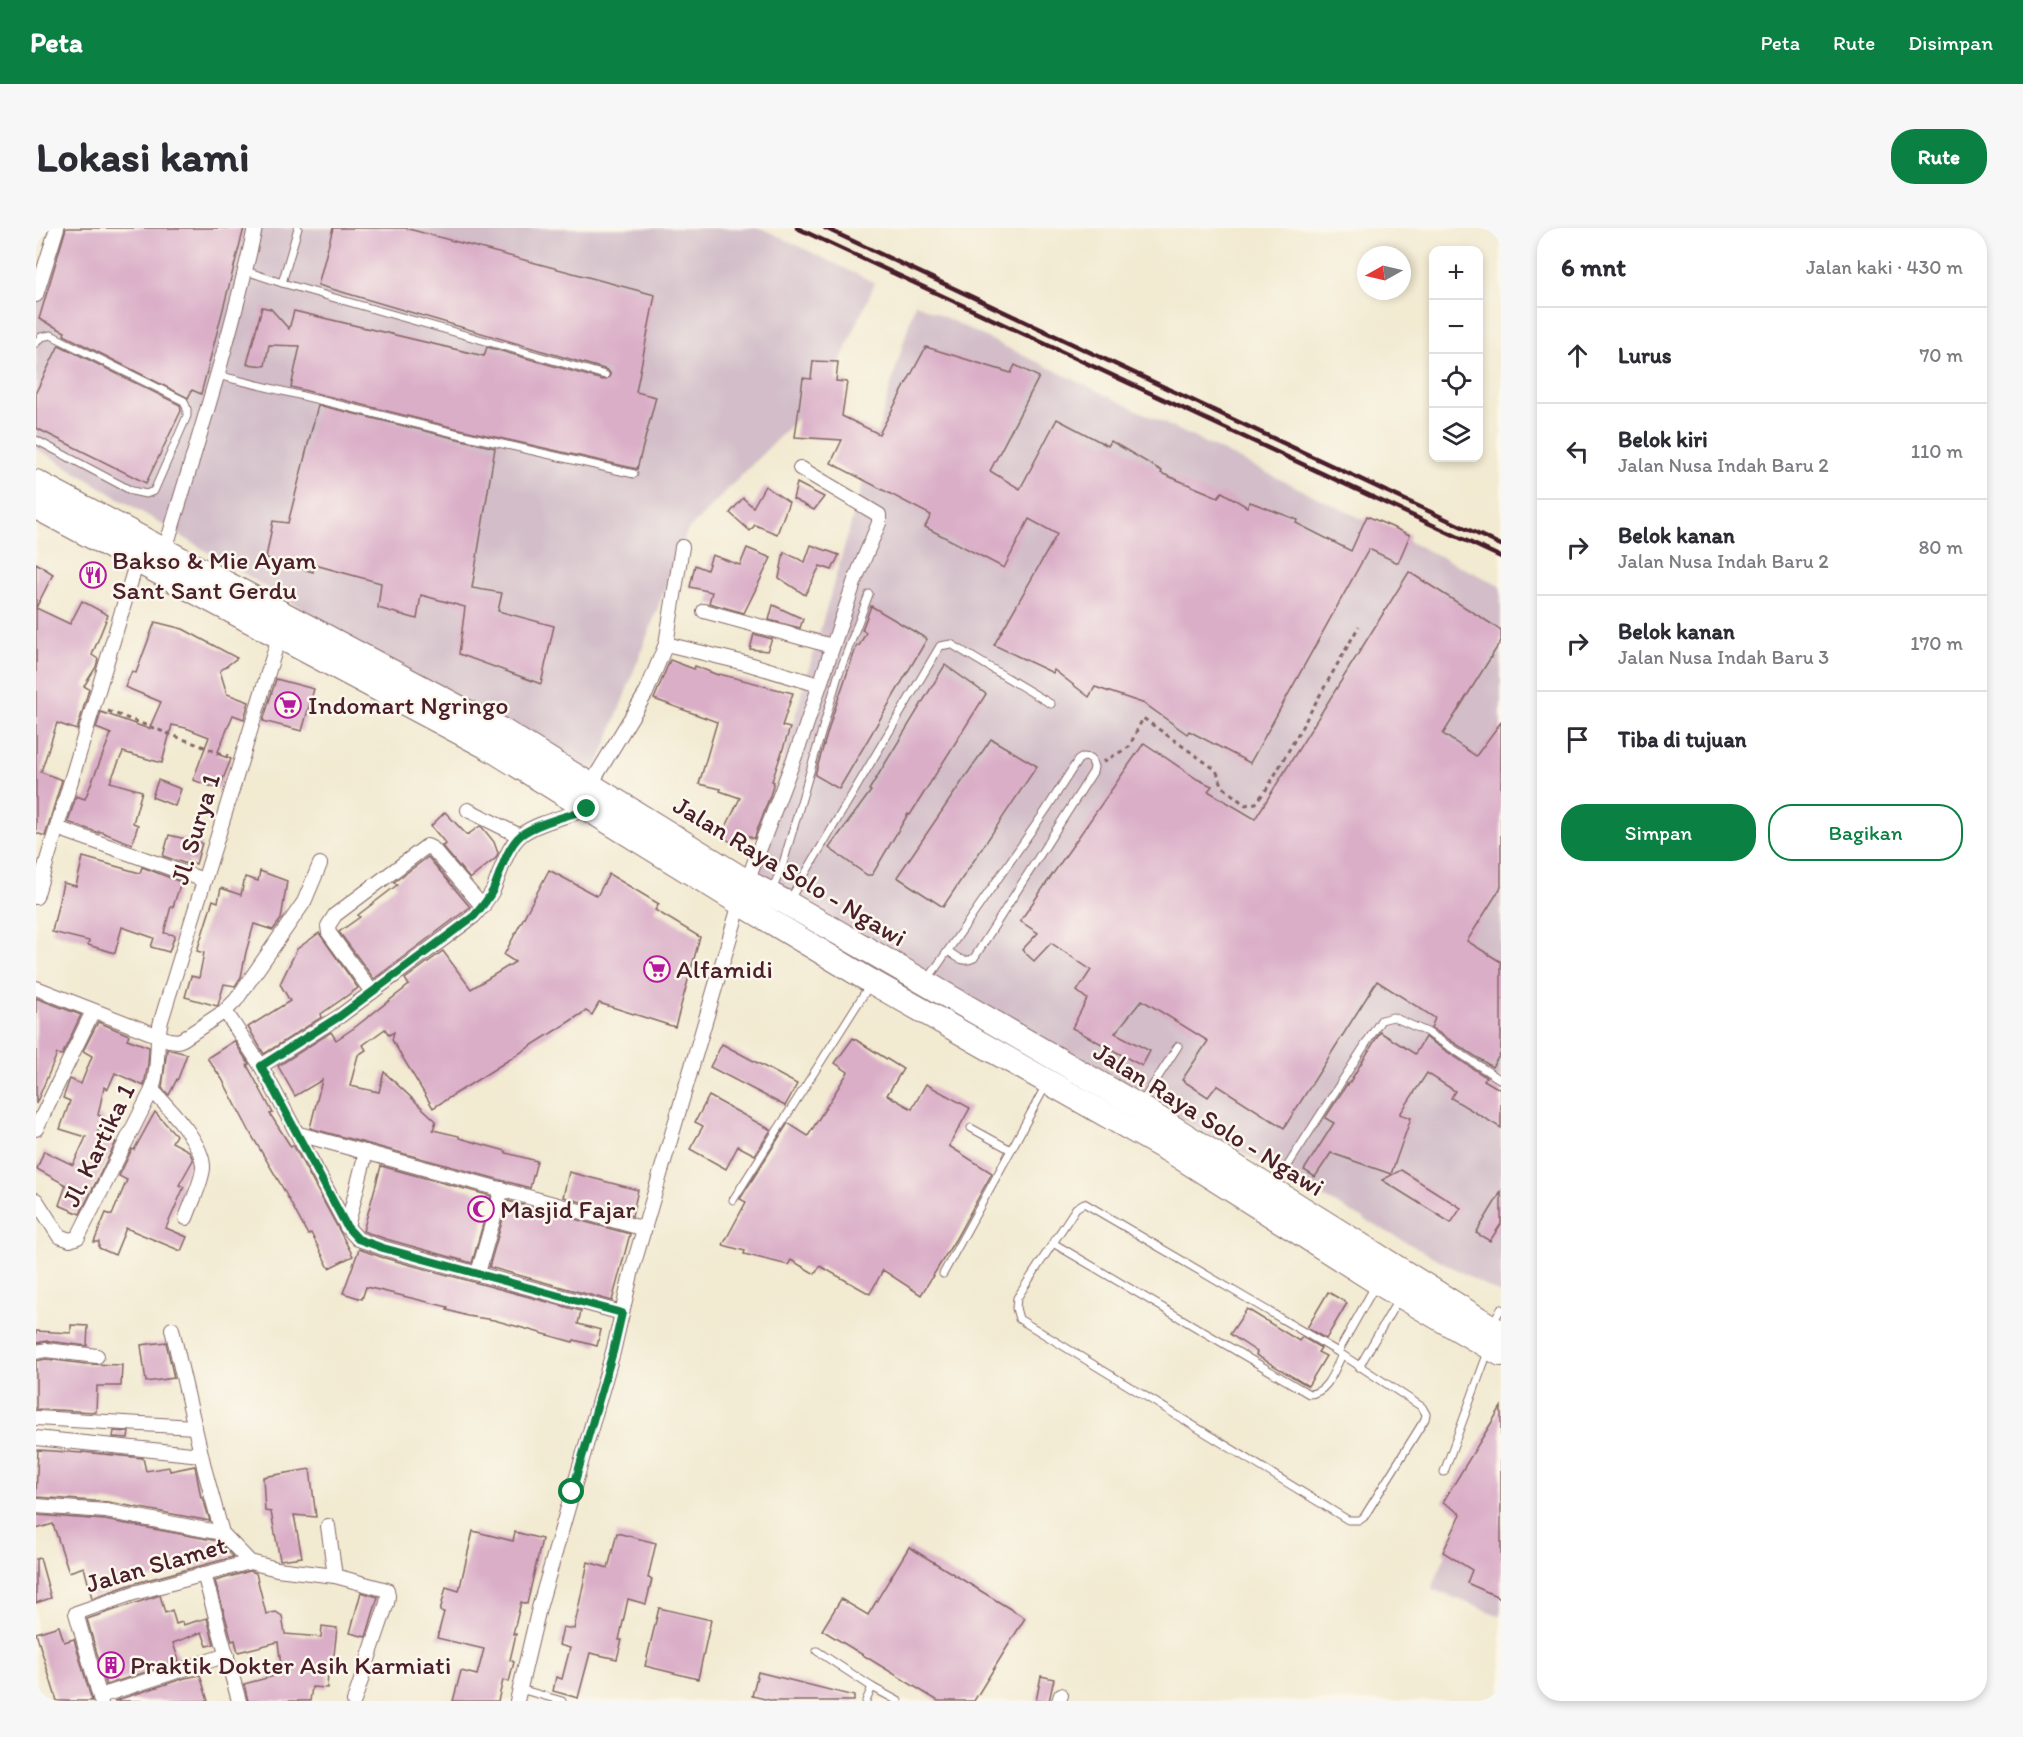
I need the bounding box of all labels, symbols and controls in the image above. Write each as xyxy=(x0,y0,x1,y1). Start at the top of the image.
text: Peta xyxy=(30,25,83,59)
text: Peta xyxy=(1760,30,1800,55)
text: Rute xyxy=(1833,30,1875,55)
text: Disimpan xyxy=(1908,30,1993,55)
button: Rute xyxy=(1891,129,1987,184)
text: Lokasi kami xyxy=(36,131,250,182)
north arrow xyxy=(1357,246,1411,300)
map controls xyxy=(1429,246,1483,462)
button: + xyxy=(1429,246,1483,300)
text: 6 mnt xyxy=(1561,251,1626,283)
text: Jalan kaki · 430 m xyxy=(1806,255,1963,279)
button: − xyxy=(1429,300,1483,354)
icon: ahead xyxy=(1561,339,1594,372)
text: Lurus xyxy=(1618,342,1672,369)
text: 70 m xyxy=(1919,343,1963,367)
button: locate xyxy=(1429,354,1483,408)
button: layers xyxy=(1429,408,1483,462)
text: Belok kiri xyxy=(1618,426,1708,453)
icon: left xyxy=(1561,435,1594,468)
text: 110 m xyxy=(1911,439,1963,463)
text: Jalan Nusa Indah Baru 2 xyxy=(1618,453,1829,477)
text: Belok kanan xyxy=(1618,522,1735,549)
icon: right xyxy=(1561,531,1594,564)
text: 80 m xyxy=(1918,535,1963,559)
place label: Bakso & Mie Ayam Sant Sant Gerdu xyxy=(112,544,317,606)
text: Jalan Nusa Indah Baru 2 xyxy=(1618,549,1829,573)
restaurant icon: Bakso & Mie Ayam Sant Sant Gerdu xyxy=(78,560,108,590)
text: Belok kanan xyxy=(1618,618,1735,645)
icon: right xyxy=(1561,627,1594,660)
text: 170 m xyxy=(1910,631,1963,655)
text: Jalan Nusa Indah Baru 3 xyxy=(1618,645,1829,669)
place label: Indomart Ngringo xyxy=(308,689,508,721)
supermarket icon: Indomart Ngringo xyxy=(273,690,303,720)
icon: arrive xyxy=(1561,723,1594,756)
text: Tiba di tujuan xyxy=(1618,726,1747,753)
street label: Jl. Surya 1 xyxy=(163,770,227,888)
street label: Jalan Raya Solo - Ngawi xyxy=(668,789,912,953)
route end xyxy=(573,795,599,821)
button: Simpan xyxy=(1561,804,1756,861)
button: Bagikan xyxy=(1768,804,1963,861)
place label: Alfamidi xyxy=(676,953,773,985)
supermarket icon: Alfamidi xyxy=(642,954,672,984)
street label: Jalan Raya Solo - Ngawi xyxy=(1088,1035,1330,1203)
street label: Jl. Kartika 1 xyxy=(54,1078,142,1212)
place label: Masjid Fajar xyxy=(500,1193,635,1225)
mosque icon: Masjid Fajar xyxy=(466,1194,496,1224)
route start xyxy=(558,1478,584,1504)
street label: Jalan Slamet xyxy=(82,1529,230,1599)
place label: Praktik Dokter Asih Karmiati xyxy=(130,1649,451,1681)
building icon: Praktik Dokter Asih Karmiati xyxy=(96,1650,126,1680)

